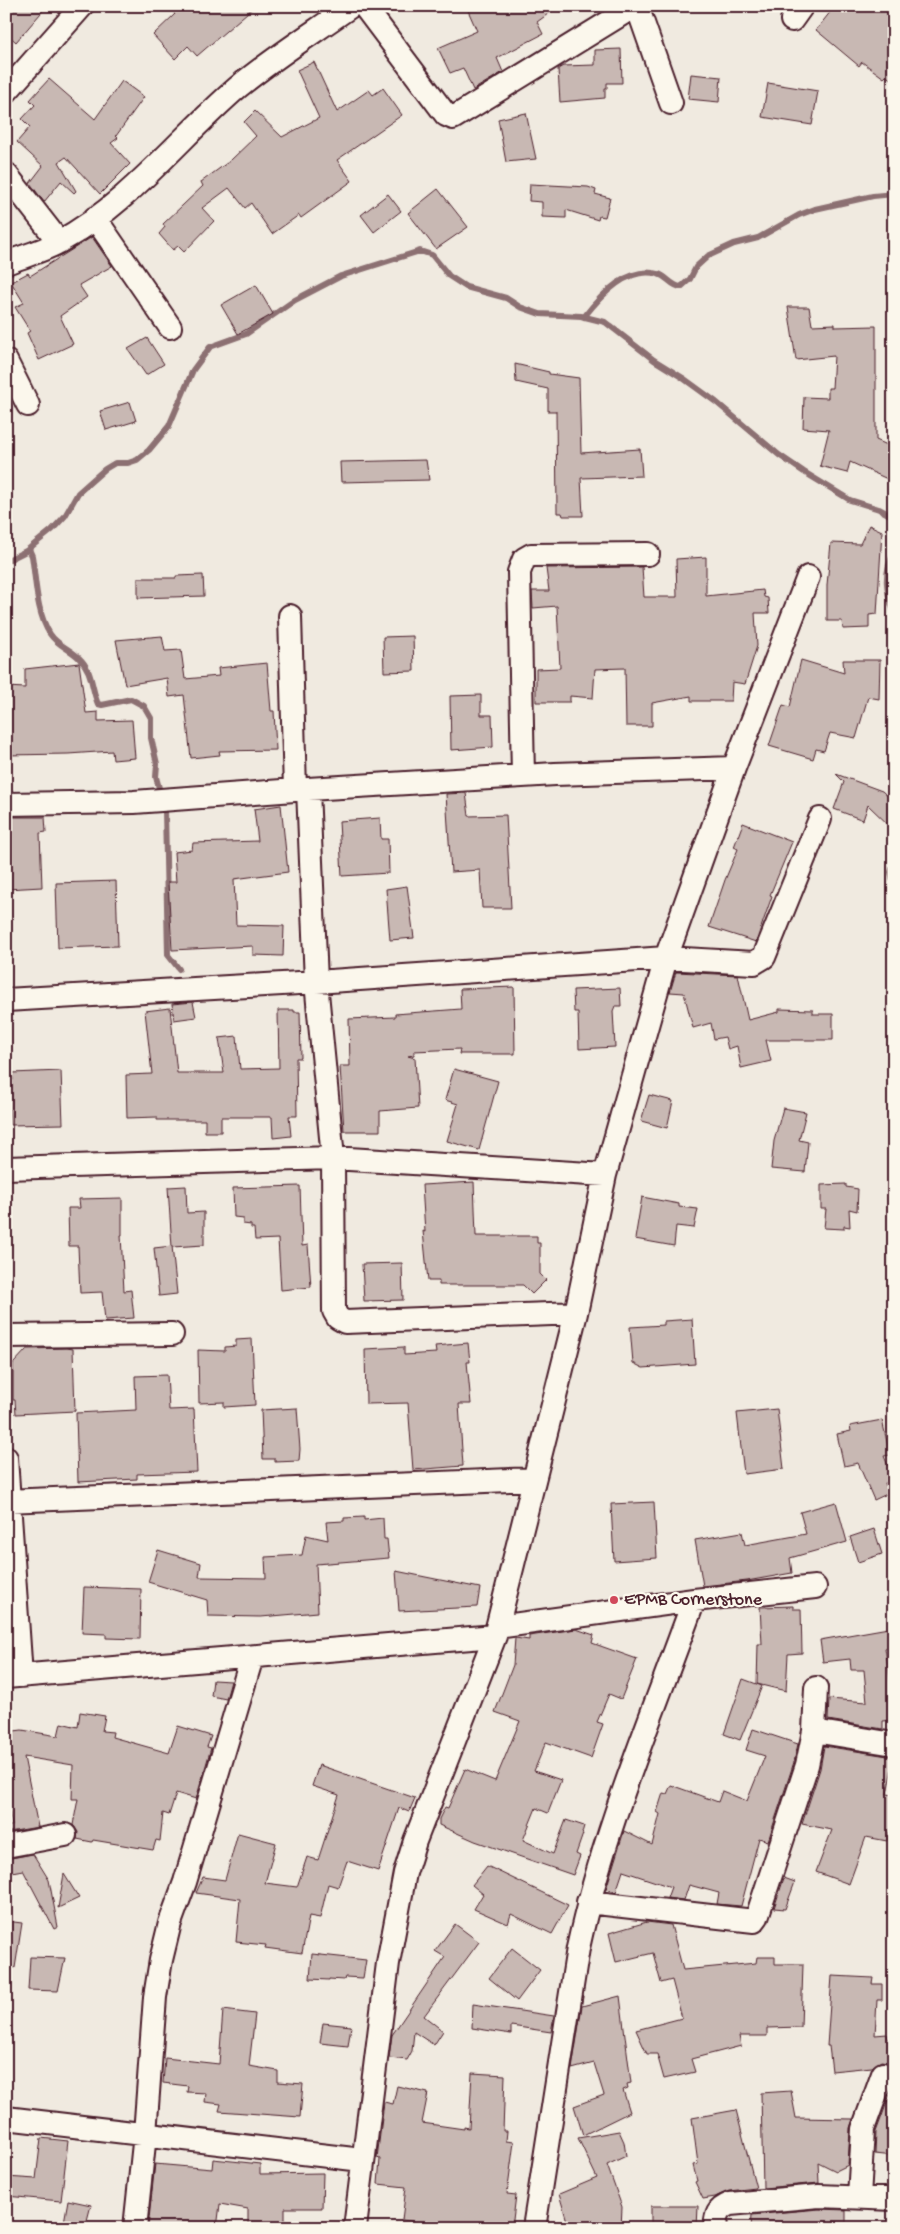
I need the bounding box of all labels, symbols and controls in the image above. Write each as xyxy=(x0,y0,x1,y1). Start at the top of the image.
place label: EPMB Cornerstone xyxy=(624,1590,763,1611)
marker: EPMB Cornerstone xyxy=(608,1594,620,1606)

